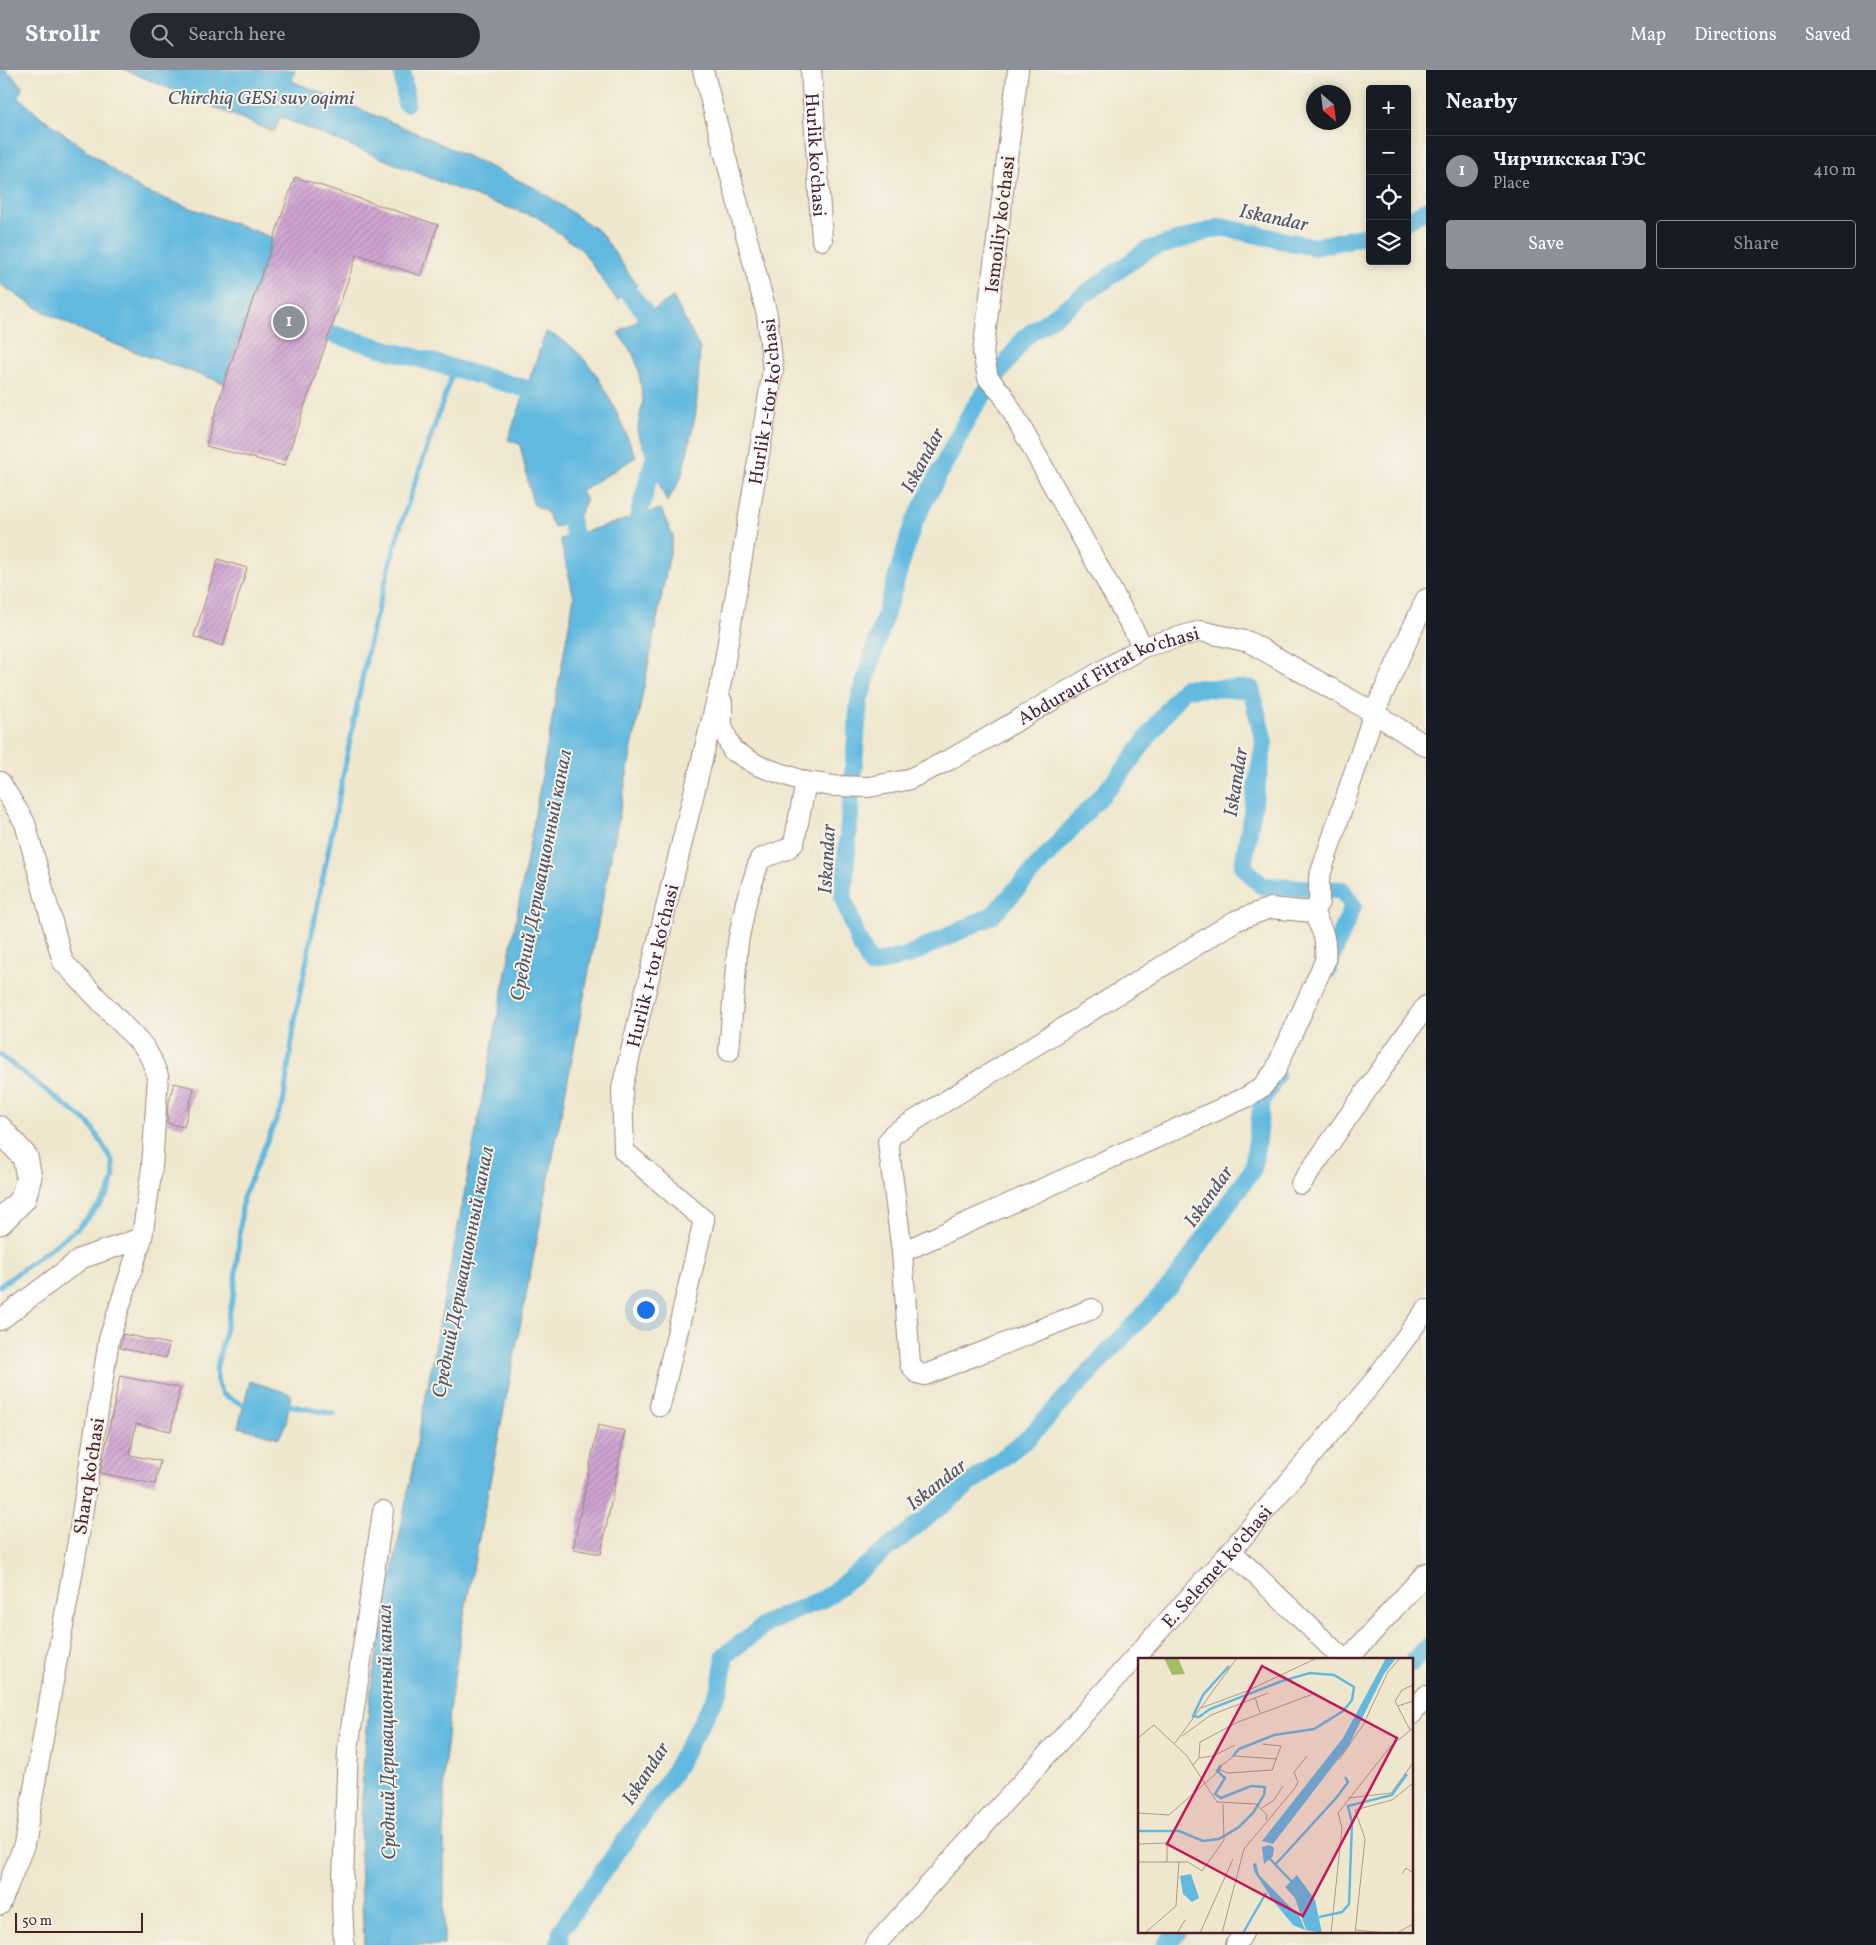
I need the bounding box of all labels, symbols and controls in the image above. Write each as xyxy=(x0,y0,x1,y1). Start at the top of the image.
search box xyxy=(130,13,480,58)
text: Strollr xyxy=(25,18,100,52)
icon: search xyxy=(148,21,176,49)
text: Search here xyxy=(188,22,286,48)
text: Map xyxy=(1630,23,1666,48)
text: Directions xyxy=(1694,23,1777,48)
text: Saved xyxy=(1805,23,1851,48)
water label: Chirchiq GESi suv oqimi xyxy=(168,85,355,113)
north arrow xyxy=(1306,85,1351,130)
map controls xyxy=(1366,85,1411,265)
button: + xyxy=(1366,85,1411,130)
text: Nearby xyxy=(1446,88,1517,117)
street label: Hurlik ko‘chasi xyxy=(798,92,831,218)
button: − xyxy=(1366,130,1411,175)
text: Чирчикская ГЭС xyxy=(1493,147,1646,173)
street label: Ismoiliy ko‘chasi xyxy=(980,154,1022,294)
text: 1 xyxy=(1459,160,1465,182)
text: 410 m xyxy=(1813,160,1856,182)
text: Place xyxy=(1493,173,1530,195)
button: locate xyxy=(1366,175,1411,220)
water label: Iskandar xyxy=(1236,198,1311,240)
button: layers xyxy=(1366,220,1411,265)
button: Save xyxy=(1446,220,1646,269)
button: Share xyxy=(1656,220,1856,269)
pin: 1 xyxy=(273,303,305,341)
street label: Hurlik 1-tor ko‘chasi xyxy=(743,317,788,487)
water label: Iskandar xyxy=(895,423,953,498)
street label: Abdurauf Fitrat ko‘chasi xyxy=(1013,621,1203,732)
water label: Iskandar xyxy=(1218,745,1256,819)
water label: Средний Деривационный канал xyxy=(504,747,580,1004)
water label: Iskandar xyxy=(812,823,844,895)
street label: Hurlik 1-tor ko‘chasi xyxy=(621,881,686,1050)
water label: Средний Деривационный канал xyxy=(426,1144,502,1401)
water label: Iskandar xyxy=(1178,1160,1242,1234)
your location xyxy=(633,1297,659,1323)
street label: Sharq ko'chasi xyxy=(68,1416,112,1537)
water label: Iskandar xyxy=(901,1453,974,1518)
street label: E. Selemet ko‘chasi xyxy=(1156,1500,1279,1635)
water label: Средний Деривационный канал xyxy=(372,1604,404,1860)
inset map xyxy=(1138,1658,1414,1932)
water label: Iskandar xyxy=(616,1737,678,1811)
scale bar xyxy=(15,1910,142,1933)
text: 50 m xyxy=(22,1912,52,1931)

